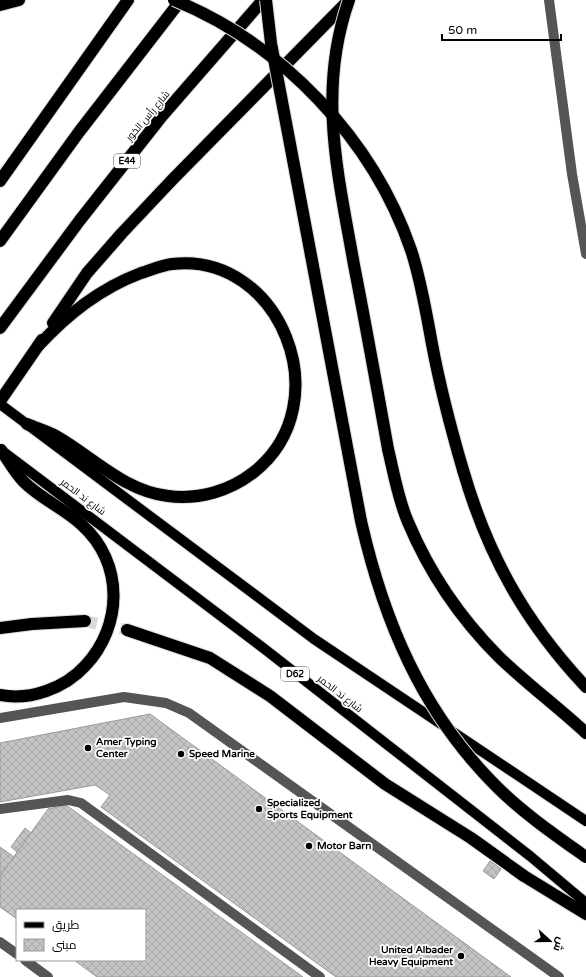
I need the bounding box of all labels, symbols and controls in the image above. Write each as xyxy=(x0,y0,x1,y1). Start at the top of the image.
scale bar xyxy=(442,16,561,42)
text: 50 m xyxy=(448,23,477,37)
street label: شارع رأس الخور xyxy=(122,88,172,144)
road number: E44 xyxy=(114,154,140,168)
street label: شارع ند الحمر xyxy=(57,475,108,518)
road number: D62 xyxy=(281,667,309,681)
street label: شارع ند الحمر xyxy=(314,672,365,715)
place label: Amer Typing Center xyxy=(96,736,157,760)
marker: Amer Typing Center xyxy=(83,743,93,753)
place label: Speed Marine xyxy=(189,748,255,760)
marker: Speed Marine xyxy=(176,749,186,759)
place label: Specialized Sports Equipment xyxy=(267,797,353,821)
marker: Specialized Sports Equipment xyxy=(254,804,264,814)
place label: Motor Barn xyxy=(317,840,371,852)
marker: Motor Barn xyxy=(304,841,314,851)
legend xyxy=(16,909,146,961)
text: طريق xyxy=(52,918,80,932)
north arrow xyxy=(530,921,570,961)
text: ش xyxy=(550,935,567,953)
text: مبنى xyxy=(52,938,77,952)
place label: United Albader Heavy Equipment xyxy=(369,944,453,968)
marker: United Albader Heavy Equipment xyxy=(456,951,466,961)

